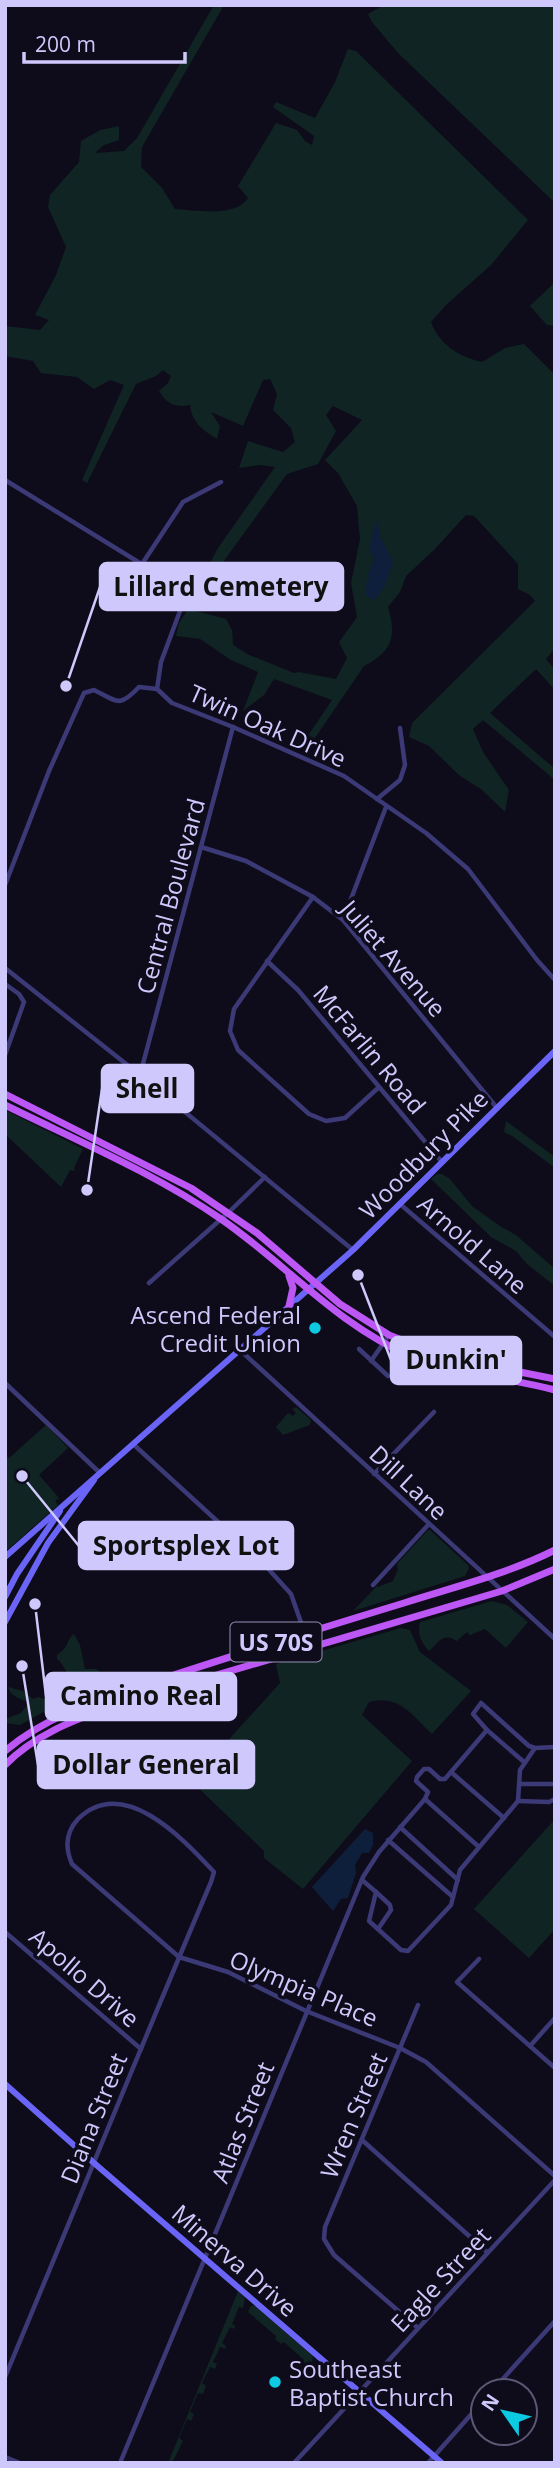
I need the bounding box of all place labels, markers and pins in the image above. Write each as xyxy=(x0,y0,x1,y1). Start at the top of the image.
callout: Lillard Cemetery xyxy=(100,563,343,610)
callout: Shell xyxy=(102,1065,193,1112)
place label: Ascend Federal Credit Union xyxy=(131,1298,301,1359)
marker: Ascend Federal Credit Union xyxy=(307,1320,323,1336)
callout: Dunkin' xyxy=(391,1337,521,1384)
callout: Sportsplex Lot xyxy=(79,1522,293,1569)
callout: Camino Real xyxy=(46,1673,236,1720)
callout: Dollar General xyxy=(38,1741,254,1788)
place label: Southeast Baptist Church xyxy=(289,2352,454,2413)
marker: Southeast Baptist Church xyxy=(267,2374,283,2390)

